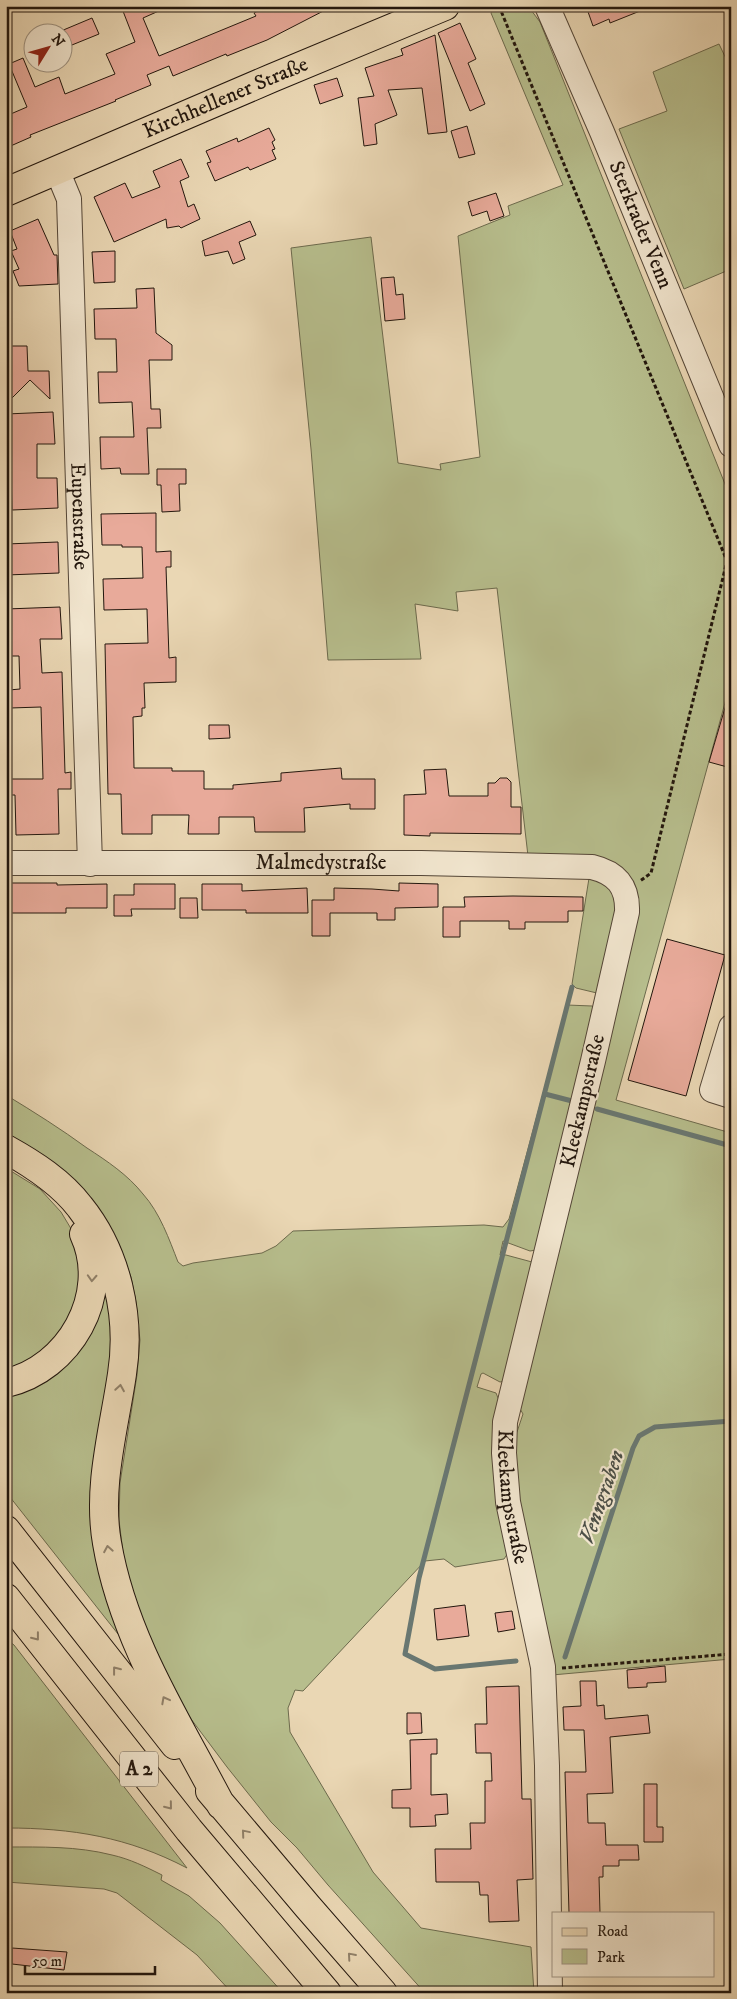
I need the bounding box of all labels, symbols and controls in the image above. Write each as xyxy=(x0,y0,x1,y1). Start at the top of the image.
north arrow xyxy=(22,22,72,72)
text: N xyxy=(47,31,69,51)
street label: Kirchhellener Straße xyxy=(139,51,312,145)
street label: Sterkrader Venn xyxy=(602,157,678,293)
street label: Eupenstraße xyxy=(64,462,94,571)
street label: Malmedystraße xyxy=(255,850,387,876)
street label: Kleekampstraße xyxy=(555,1032,611,1170)
one-way arrow xyxy=(87,1274,98,1282)
one-way arrow xyxy=(114,1383,124,1392)
street label: Kleekampstraße xyxy=(491,1429,534,1567)
water label: Venngraben xyxy=(573,1447,631,1547)
one-way arrow xyxy=(103,1544,113,1553)
one-way arrow xyxy=(31,1631,39,1640)
one-way arrow xyxy=(113,1667,121,1676)
one-way arrow xyxy=(162,1696,172,1705)
road number: A 2 xyxy=(120,1752,158,1786)
one-way arrow xyxy=(163,1800,172,1810)
one-way arrow xyxy=(243,1830,251,1839)
legend xyxy=(552,1912,714,1976)
text: Road xyxy=(597,1922,629,1941)
scale bar xyxy=(25,1944,155,1976)
text: Park xyxy=(597,1948,626,1967)
text: 50 m xyxy=(32,1952,62,1971)
one-way arrow xyxy=(348,1953,357,1962)

